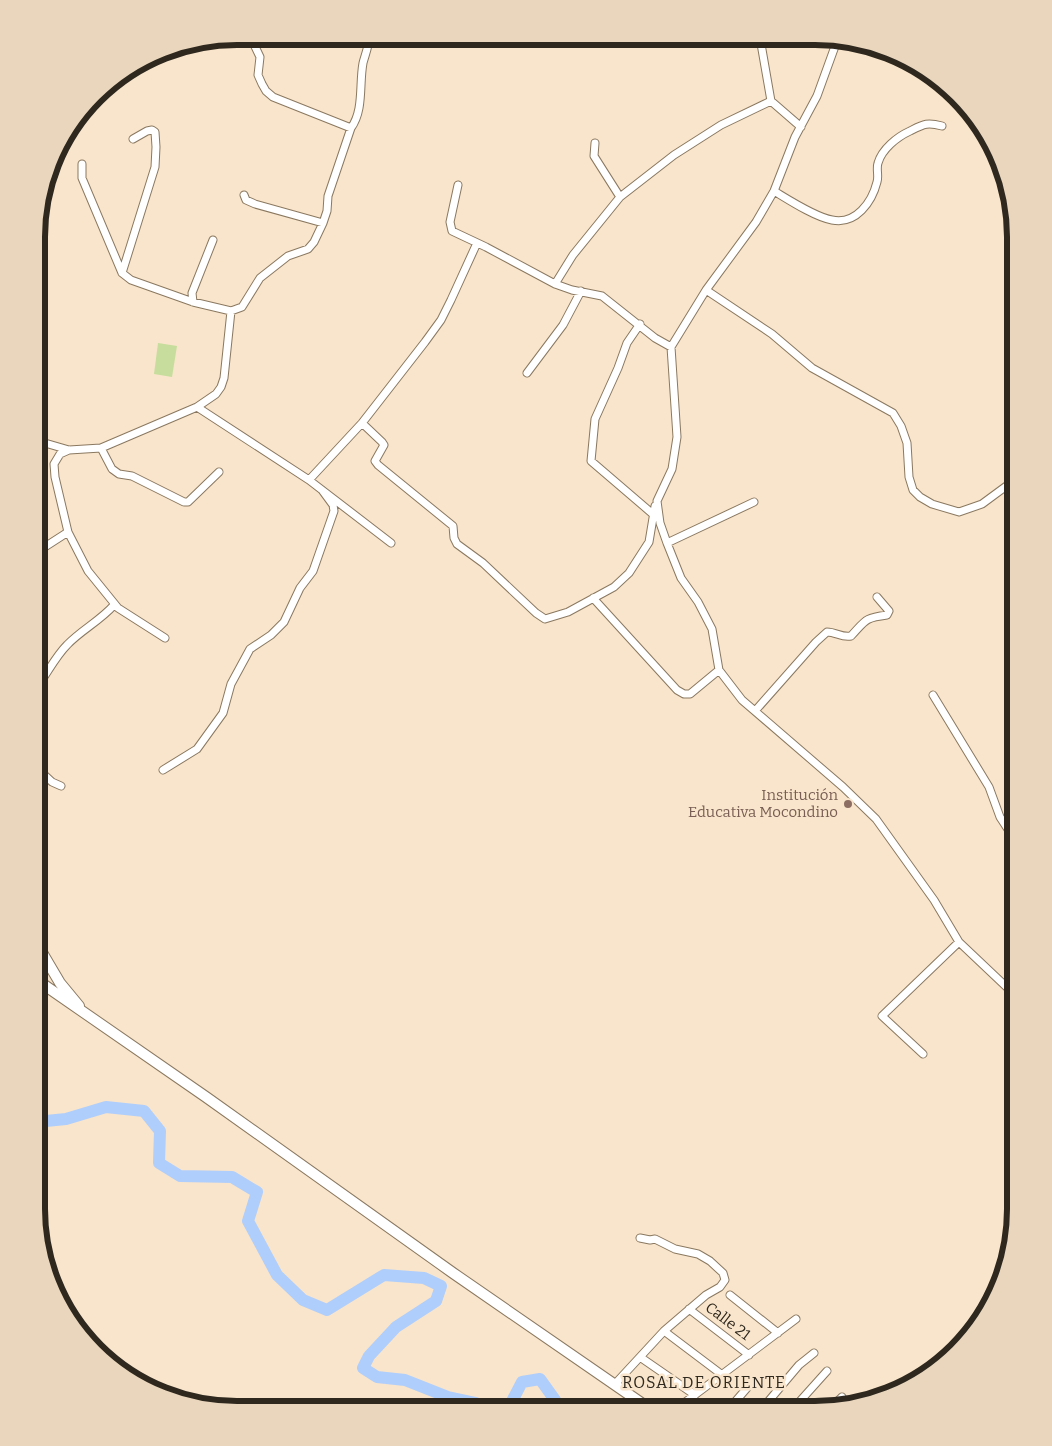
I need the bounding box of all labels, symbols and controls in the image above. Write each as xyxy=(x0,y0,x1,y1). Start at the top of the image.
place label: Institución Educativa Mocondino xyxy=(688,786,838,821)
marker: Institución Educativa Mocondino xyxy=(842,798,854,810)
street label: Calle 21 xyxy=(702,1298,754,1344)
district label: ROSAL DE ORIENTE xyxy=(622,1373,786,1392)

